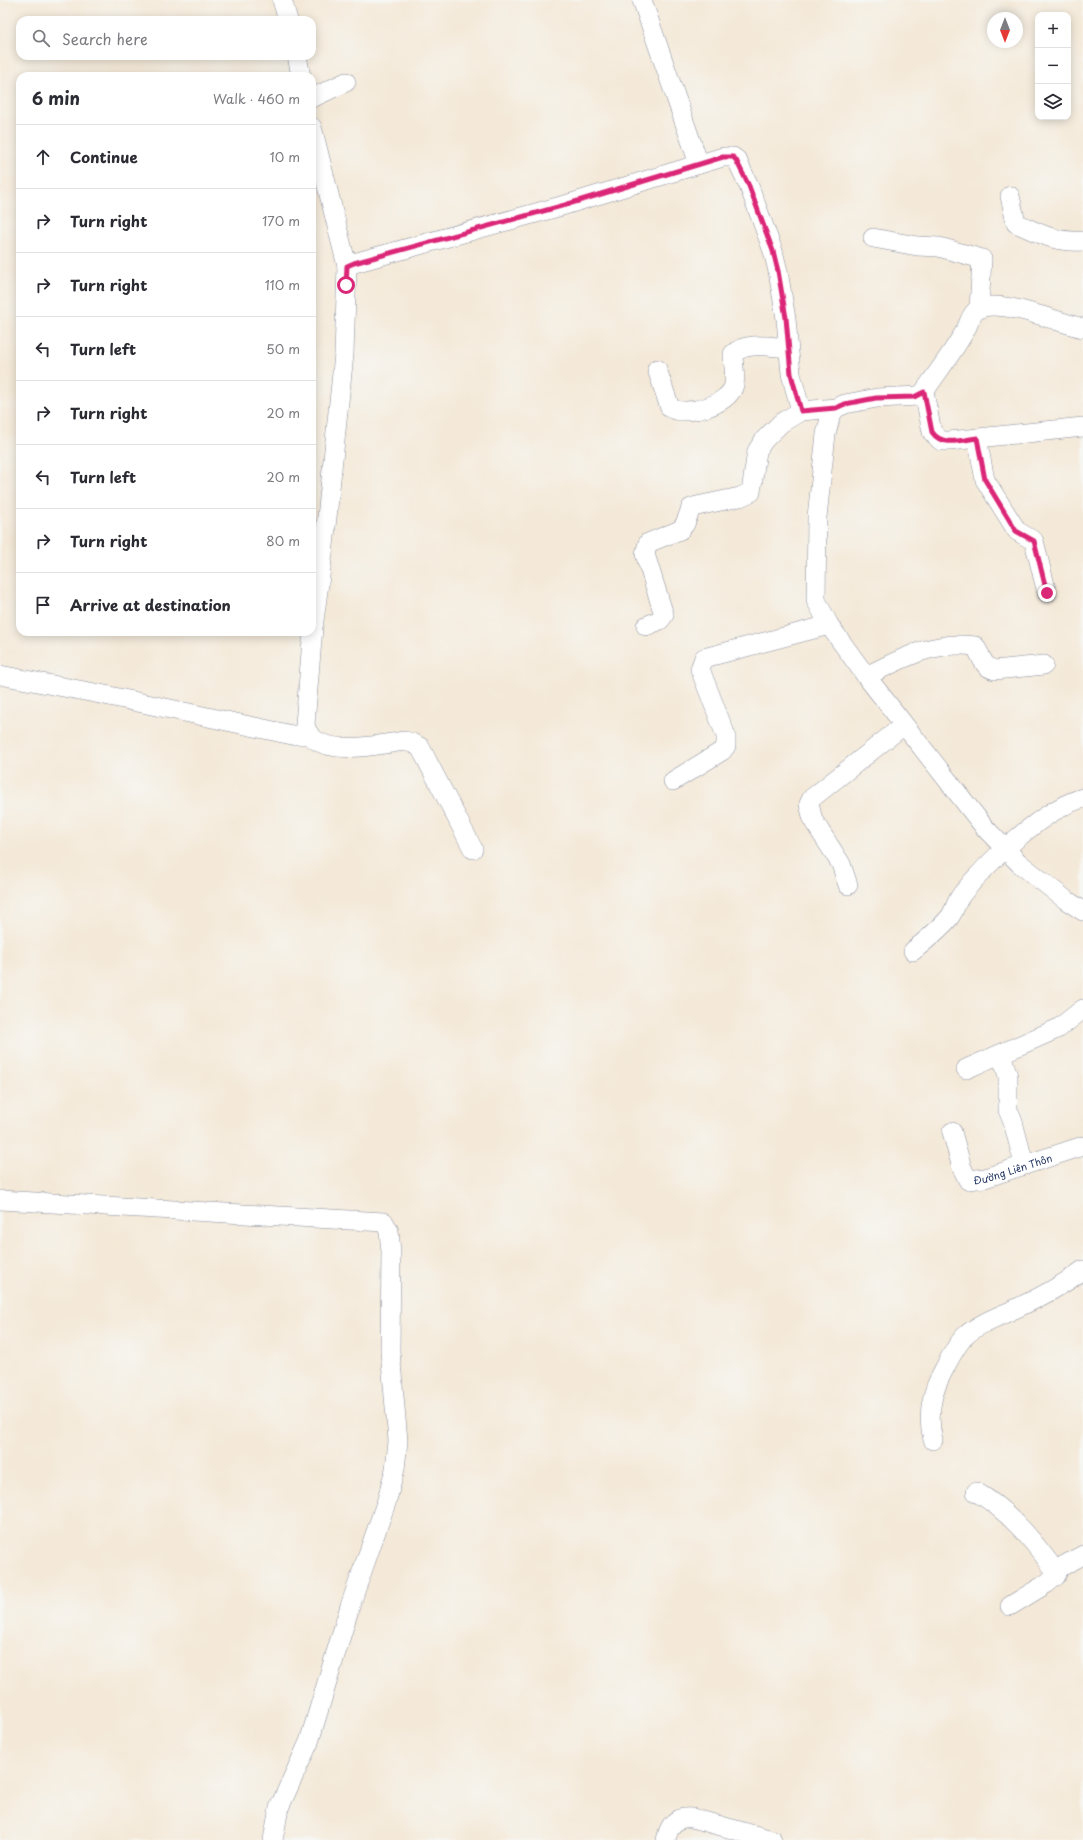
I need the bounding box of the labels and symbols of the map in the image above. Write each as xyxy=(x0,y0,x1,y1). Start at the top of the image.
north arrow xyxy=(987,12,1023,48)
route start xyxy=(337,276,355,294)
route end xyxy=(1038,584,1056,602)
street label: Đường Liên Thôn xyxy=(973,1149,1054,1187)

